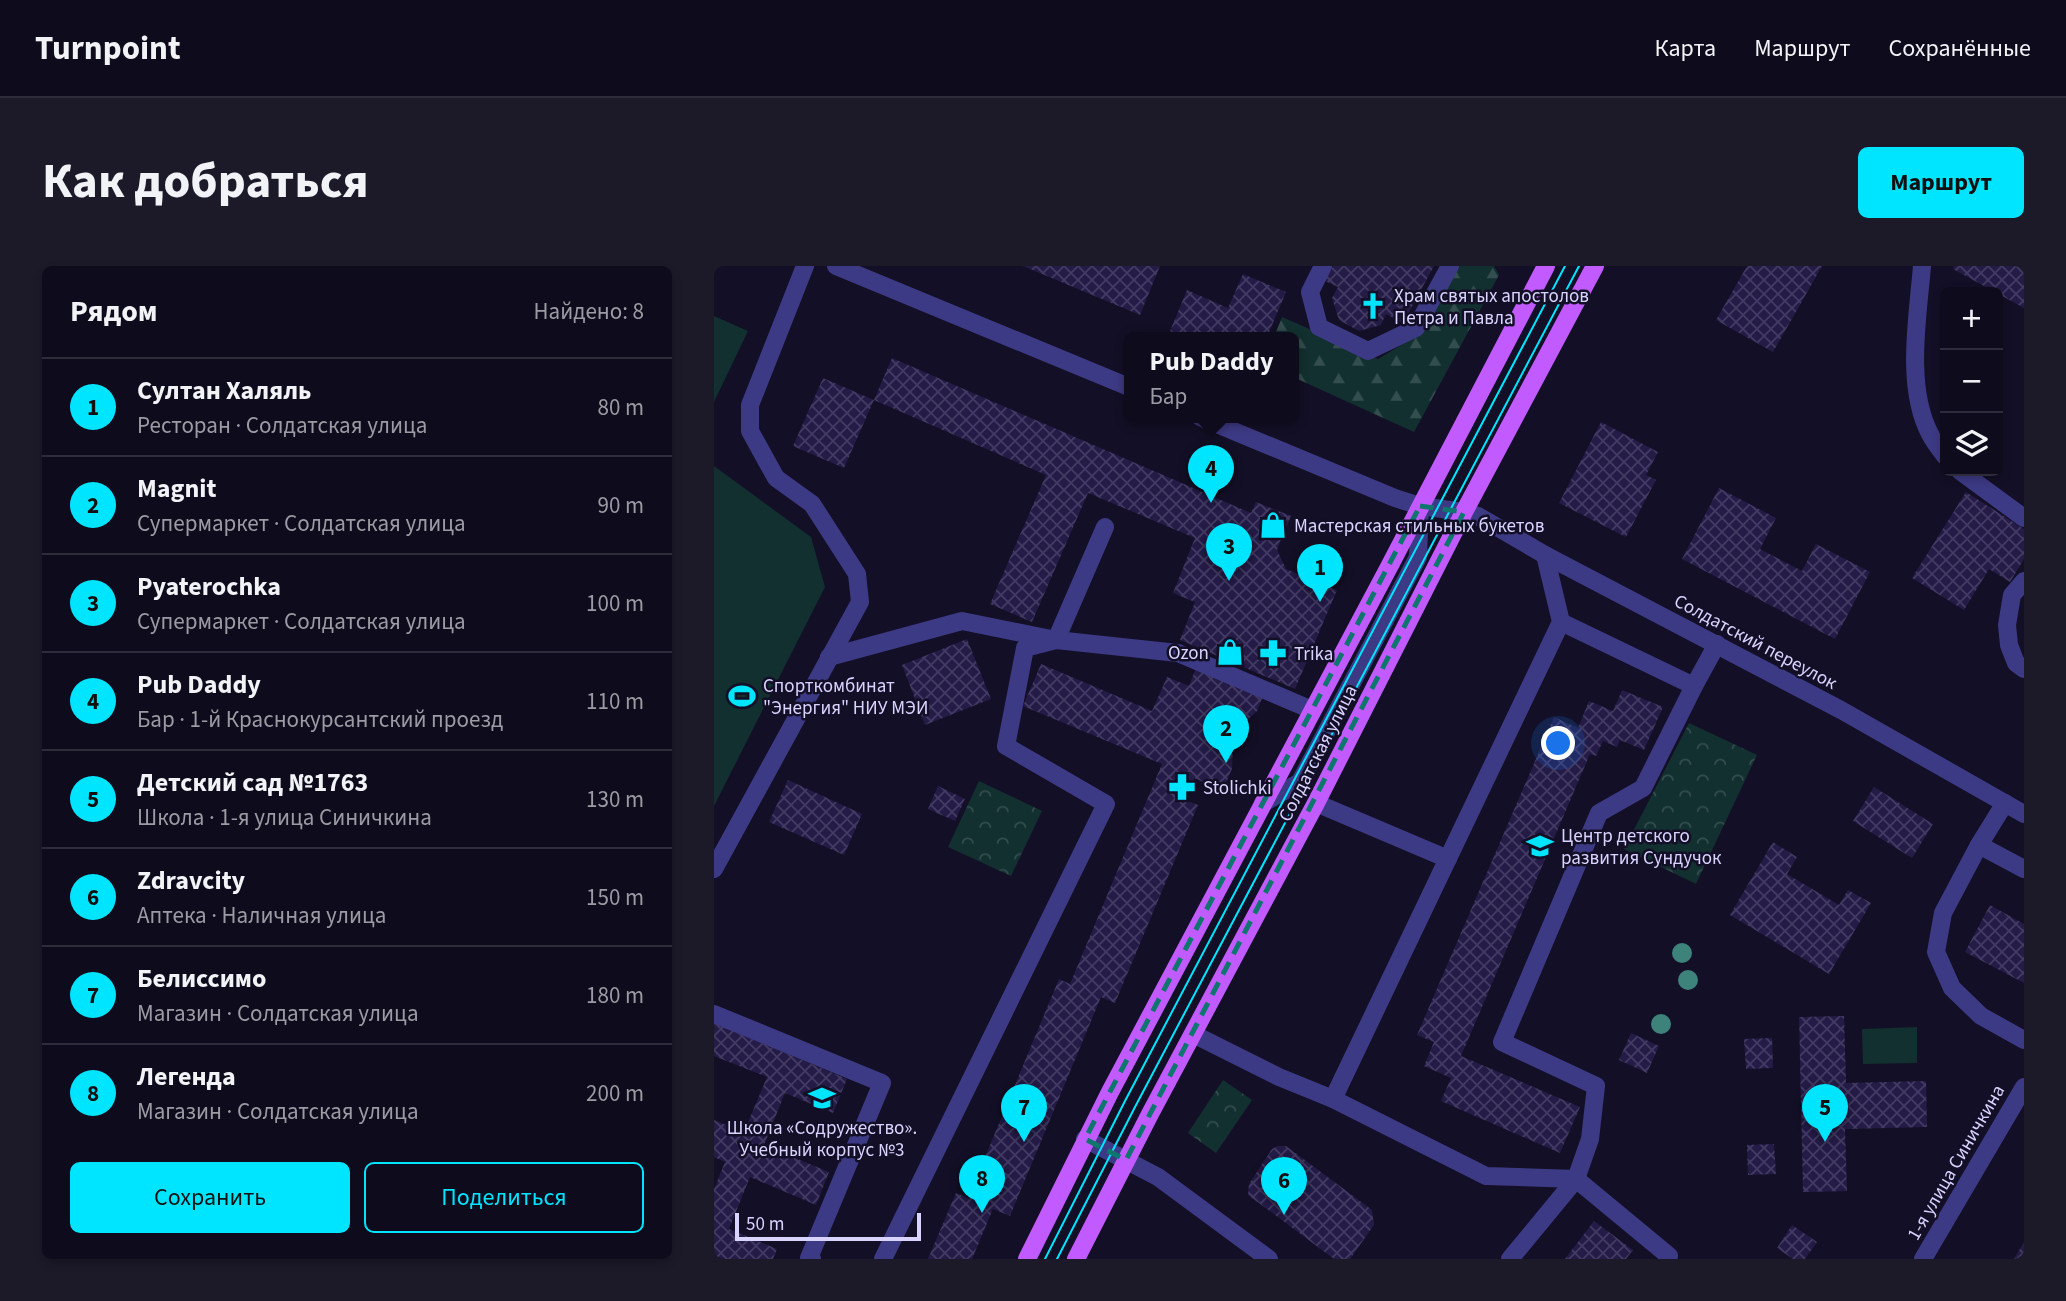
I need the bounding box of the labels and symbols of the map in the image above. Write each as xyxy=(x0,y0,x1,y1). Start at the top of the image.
place label: Храм святых апостолов Петра и Павла xyxy=(1394,283,1589,332)
church icon: Храм святых апостолов Петра и Павла xyxy=(1358,291,1388,321)
pin: 4 xyxy=(1188,445,1234,503)
shop icon: Мастерская стильных букетов xyxy=(1258,510,1288,540)
place label: Мастерская стильных букетов xyxy=(1294,513,1544,540)
pin: 3 xyxy=(1206,523,1252,581)
pin: 1 xyxy=(1297,544,1343,602)
street label: Солдатский переулок xyxy=(1669,588,1842,697)
shop icon: Ozon xyxy=(1215,637,1245,667)
pharmacy icon: Trika xyxy=(1258,638,1288,668)
place label: Ozon xyxy=(1168,640,1209,667)
place label: Trika xyxy=(1294,641,1333,668)
place label: Спорткомбинат "Энергия" НИУ МЭИ xyxy=(763,673,928,722)
sports icon: Спорткомбинат "Энергия" НИУ МЭИ xyxy=(727,681,757,711)
street label: Солдатская улица xyxy=(1272,681,1364,827)
pin: 2 xyxy=(1203,705,1249,763)
your location xyxy=(1541,726,1575,760)
pharmacy icon: Stolichki xyxy=(1167,772,1197,802)
place label: Stolichki xyxy=(1203,775,1272,802)
place label: Центр детского развития Сундучок xyxy=(1561,823,1722,872)
school or university icon: Центр детского развития Сундучок xyxy=(1525,831,1555,861)
street label: 1-я улица Синичкина xyxy=(1901,1080,2012,1245)
school or university icon: Школа «Содружество». Учебный корпус №3 xyxy=(807,1083,837,1113)
pin: 7 xyxy=(1001,1084,1047,1142)
pin: 5 xyxy=(1802,1084,1848,1142)
place label: Школа «Содружество». Учебный корпус №3 xyxy=(727,1115,917,1164)
pin: 8 xyxy=(959,1155,1005,1213)
pin: 6 xyxy=(1261,1157,1307,1215)
scale bar xyxy=(735,1210,920,1242)

